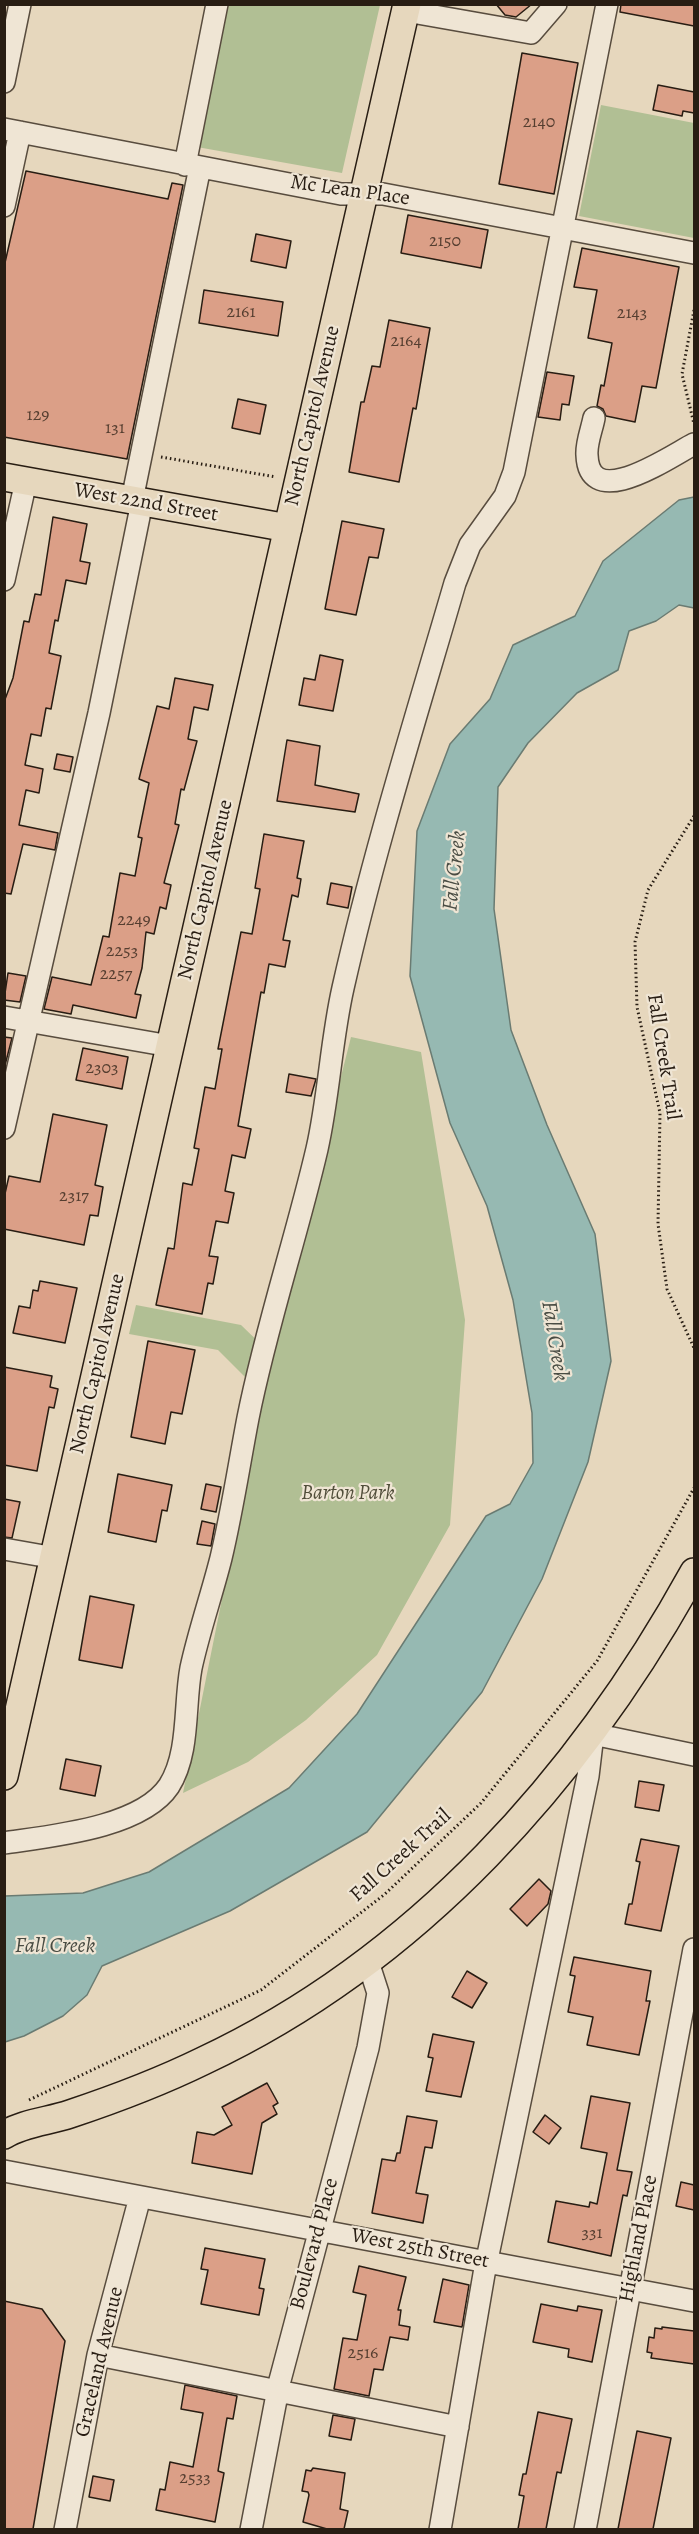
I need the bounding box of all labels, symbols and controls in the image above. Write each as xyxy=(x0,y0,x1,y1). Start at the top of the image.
house number: 2140 xyxy=(523,112,555,134)
street label: Mc Lean Place xyxy=(289,170,411,212)
house number: 2150 xyxy=(429,231,461,253)
house number: 2161 xyxy=(226,302,256,324)
house number: 2143 xyxy=(617,303,647,325)
street label: North Capitol Avenue xyxy=(280,323,346,509)
house number: 2164 xyxy=(390,331,422,353)
house number: 129 xyxy=(27,405,49,427)
house number: 131 xyxy=(105,418,125,440)
street label: West 22nd Street xyxy=(72,478,220,528)
street label: North Capitol Avenue xyxy=(173,797,239,983)
water label: Fall Creek xyxy=(438,830,472,912)
house number: 2249 xyxy=(117,910,151,932)
house number: 2253 xyxy=(106,941,138,963)
house number: 2257 xyxy=(100,964,132,986)
street label: Fall Creek Trail xyxy=(641,992,685,1122)
house number: 2303 xyxy=(85,1058,119,1080)
house number: 2317 xyxy=(59,1186,89,1208)
street label: North Capitol Avenue xyxy=(65,1271,131,1457)
water label: Fall Creek xyxy=(535,1299,573,1383)
park label: Barton Park xyxy=(301,1481,395,1507)
street label: Fall Creek Trail xyxy=(345,1804,457,1908)
water label: Fall Creek xyxy=(15,1934,95,1960)
street label: Highland Place xyxy=(614,2173,664,2305)
street label: Boulevard Place xyxy=(285,2175,345,2313)
street label: West 25th Street xyxy=(349,2223,491,2275)
house number: 331 xyxy=(581,2223,603,2245)
street label: Graceland Avenue xyxy=(70,2284,130,2440)
house number: 2516 xyxy=(348,2343,378,2365)
house number: 2533 xyxy=(179,2468,211,2490)

